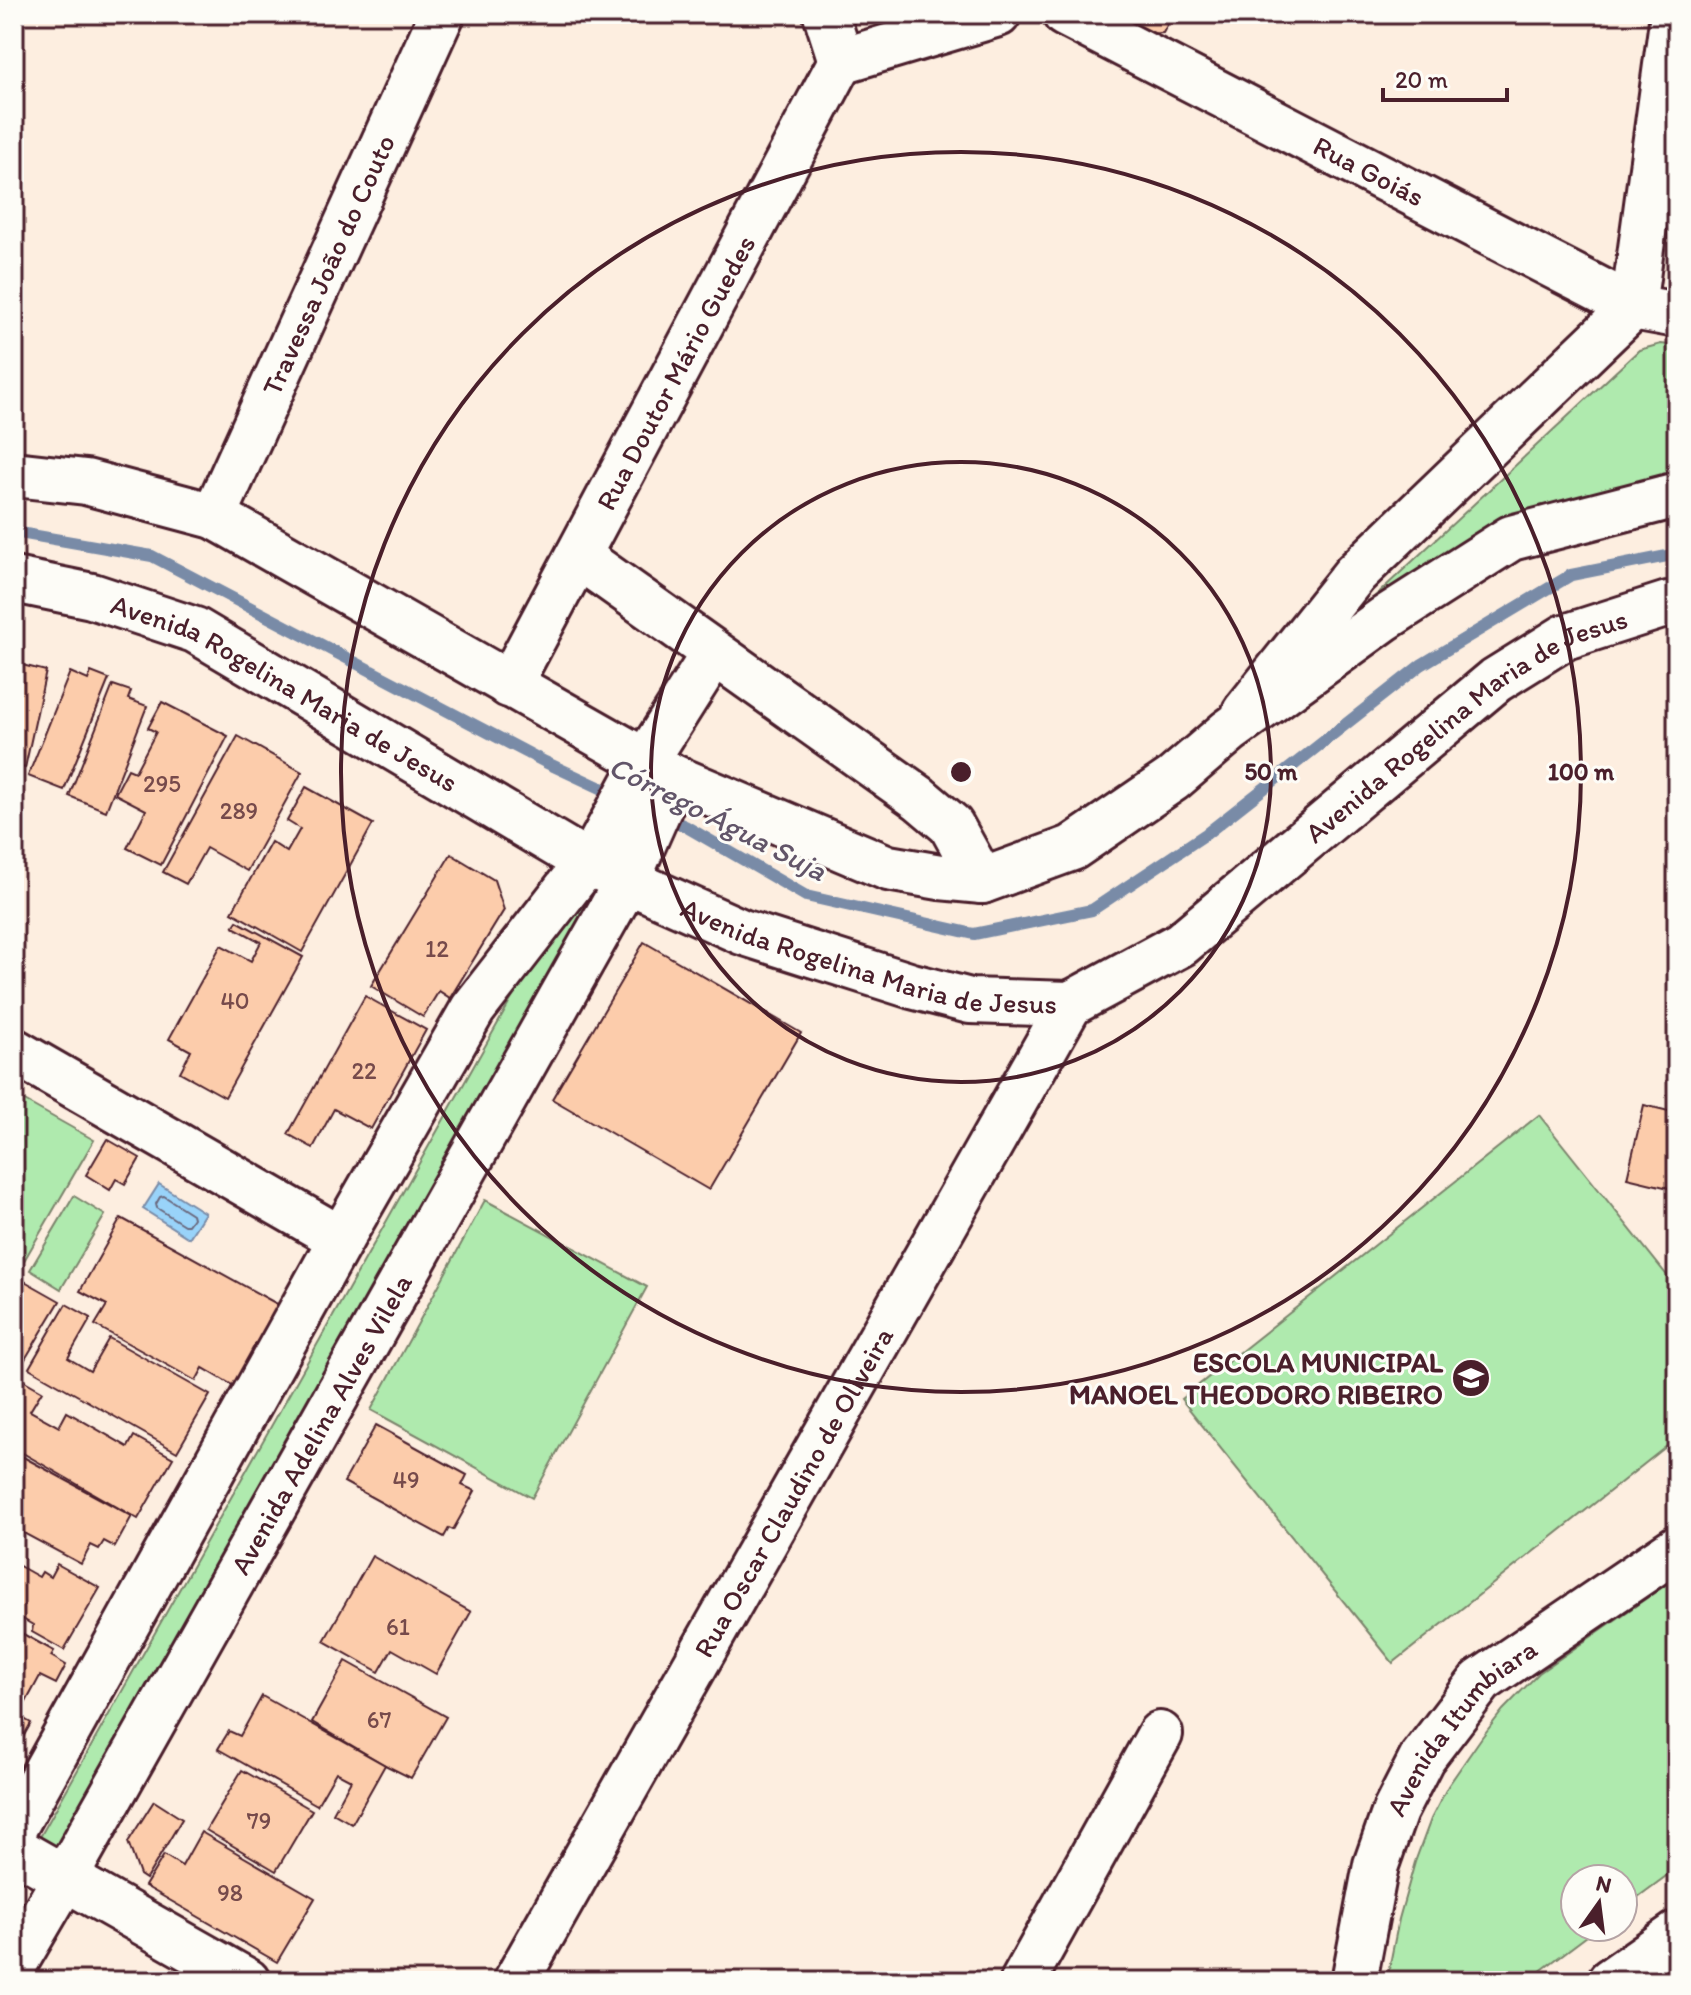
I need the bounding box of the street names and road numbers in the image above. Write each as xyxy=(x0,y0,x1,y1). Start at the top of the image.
street label: Rua Goiás xyxy=(1308,128,1430,213)
street label: Travessa João do Couto xyxy=(254,129,402,400)
street label: Rua Doutor Mário Guedes xyxy=(588,229,762,516)
street label: Avenida Rogelina Maria de Jesus xyxy=(107,587,464,799)
street label: Avenida Rogelina Maria de Jesus xyxy=(1298,601,1632,850)
street label: Avenida Rogelina Maria de Jesus xyxy=(676,890,1058,1021)
street label: Avenida Adelina Alves Vilela xyxy=(223,1268,419,1580)
street label: Rua Oscar Claudino de Oliveira xyxy=(686,1321,901,1663)
street label: Avenida Itumbiara xyxy=(1379,1631,1544,1821)

